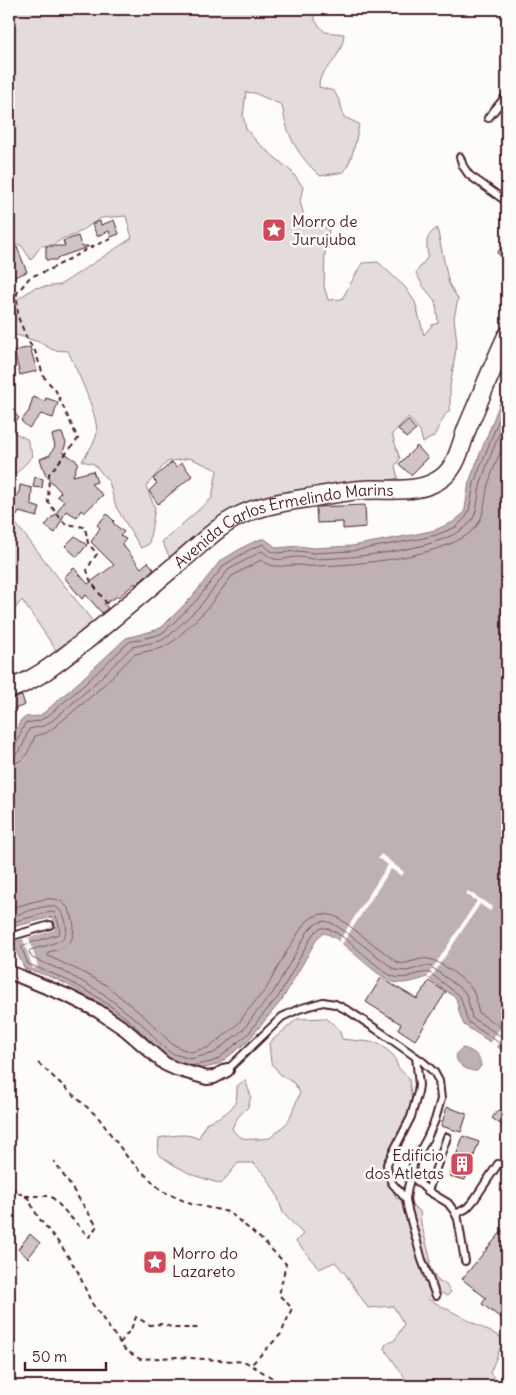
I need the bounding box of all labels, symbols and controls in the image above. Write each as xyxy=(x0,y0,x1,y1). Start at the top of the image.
place label: Morro de Jurujuba xyxy=(292,211,358,249)
place icon: Morro de Jurujuba xyxy=(261,217,287,243)
street label: Avenida Carlos Ermelindo Marins xyxy=(170,480,394,572)
place label: Edificio dos Atletas xyxy=(365,1145,444,1183)
building icon: Edificio dos Atletas xyxy=(449,1151,475,1177)
place label: Morro do Lazareto xyxy=(172,1243,238,1281)
place icon: Morro do Lazareto xyxy=(142,1249,168,1275)
scale bar xyxy=(25,1340,106,1372)
text: 50 m xyxy=(32,1347,67,1366)

